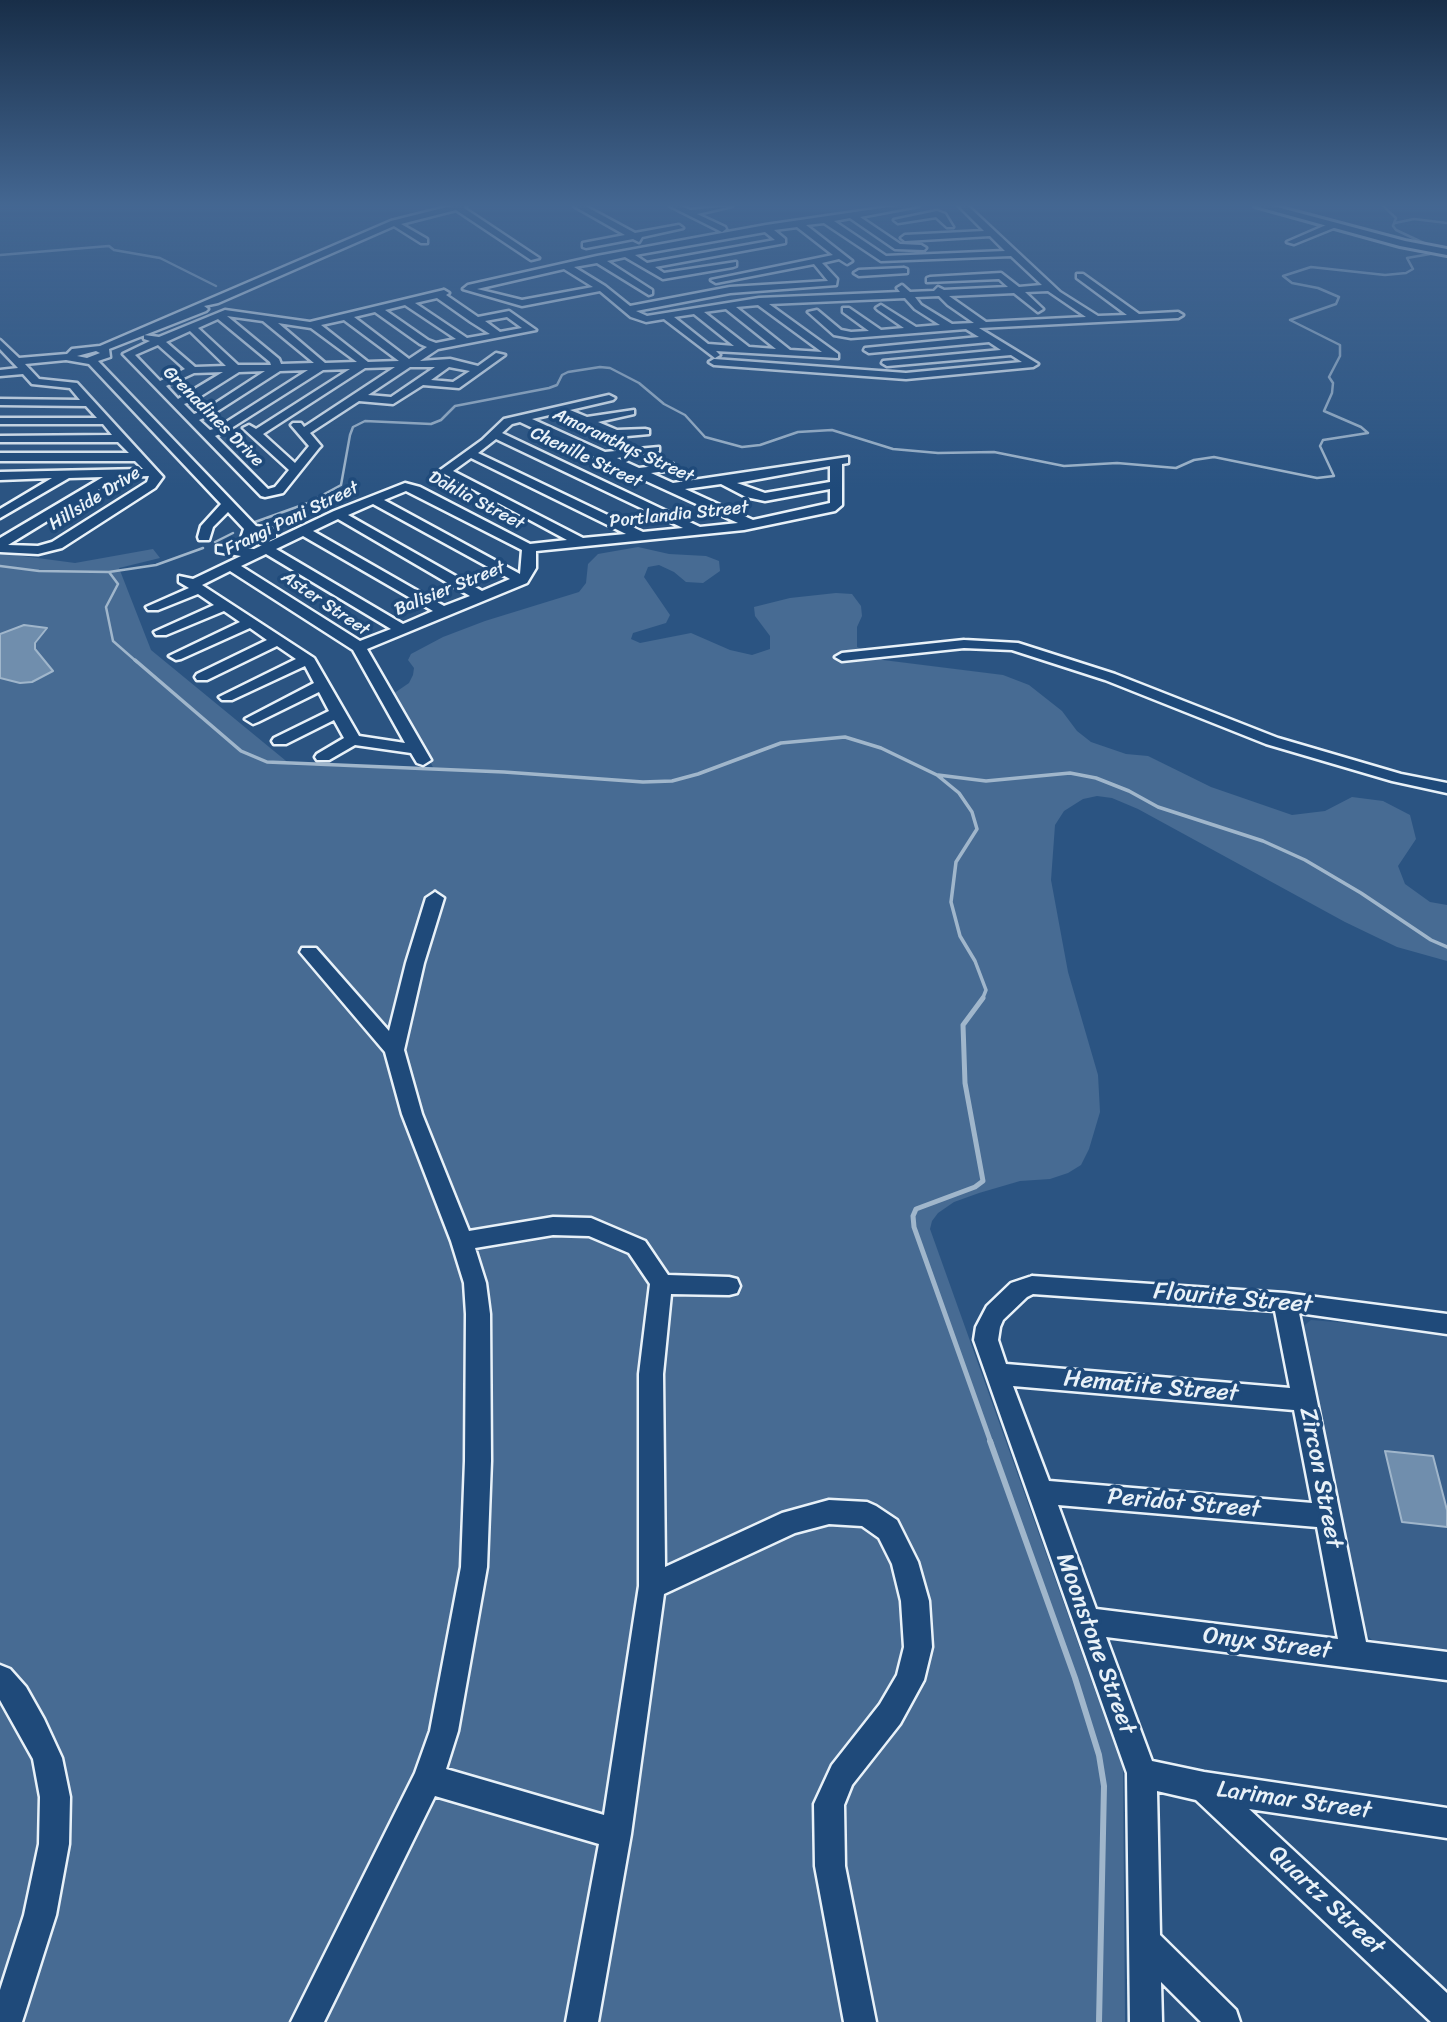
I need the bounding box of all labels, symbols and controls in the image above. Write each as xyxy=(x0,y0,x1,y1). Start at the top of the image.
street label: Grenadines Drive xyxy=(158,362,268,472)
street label: Amaranthys Street xyxy=(549,404,697,488)
street label: Chenille Street xyxy=(527,423,645,493)
street label: Hillside Drive xyxy=(45,462,145,536)
street label: Dahlia Street xyxy=(424,467,528,535)
street label: Frangi Pani Street xyxy=(222,477,362,561)
street label: Portlandia Street xyxy=(608,497,750,533)
street label: Balisier Street xyxy=(392,557,508,621)
street label: Aster Street xyxy=(277,567,373,641)
street label: Flourite Street xyxy=(1152,1278,1314,1320)
street label: Hematite Street xyxy=(1063,1365,1239,1409)
street label: Zircon Street xyxy=(1292,1405,1348,1551)
street label: Peridot Street xyxy=(1106,1483,1262,1525)
street label: Moonstone Street xyxy=(1049,1549,1141,1739)
street label: Onyx Street xyxy=(1201,1622,1333,1666)
street label: Larimar Street xyxy=(1215,1776,1373,1826)
street label: Quartz Street xyxy=(1262,1840,1390,1962)

